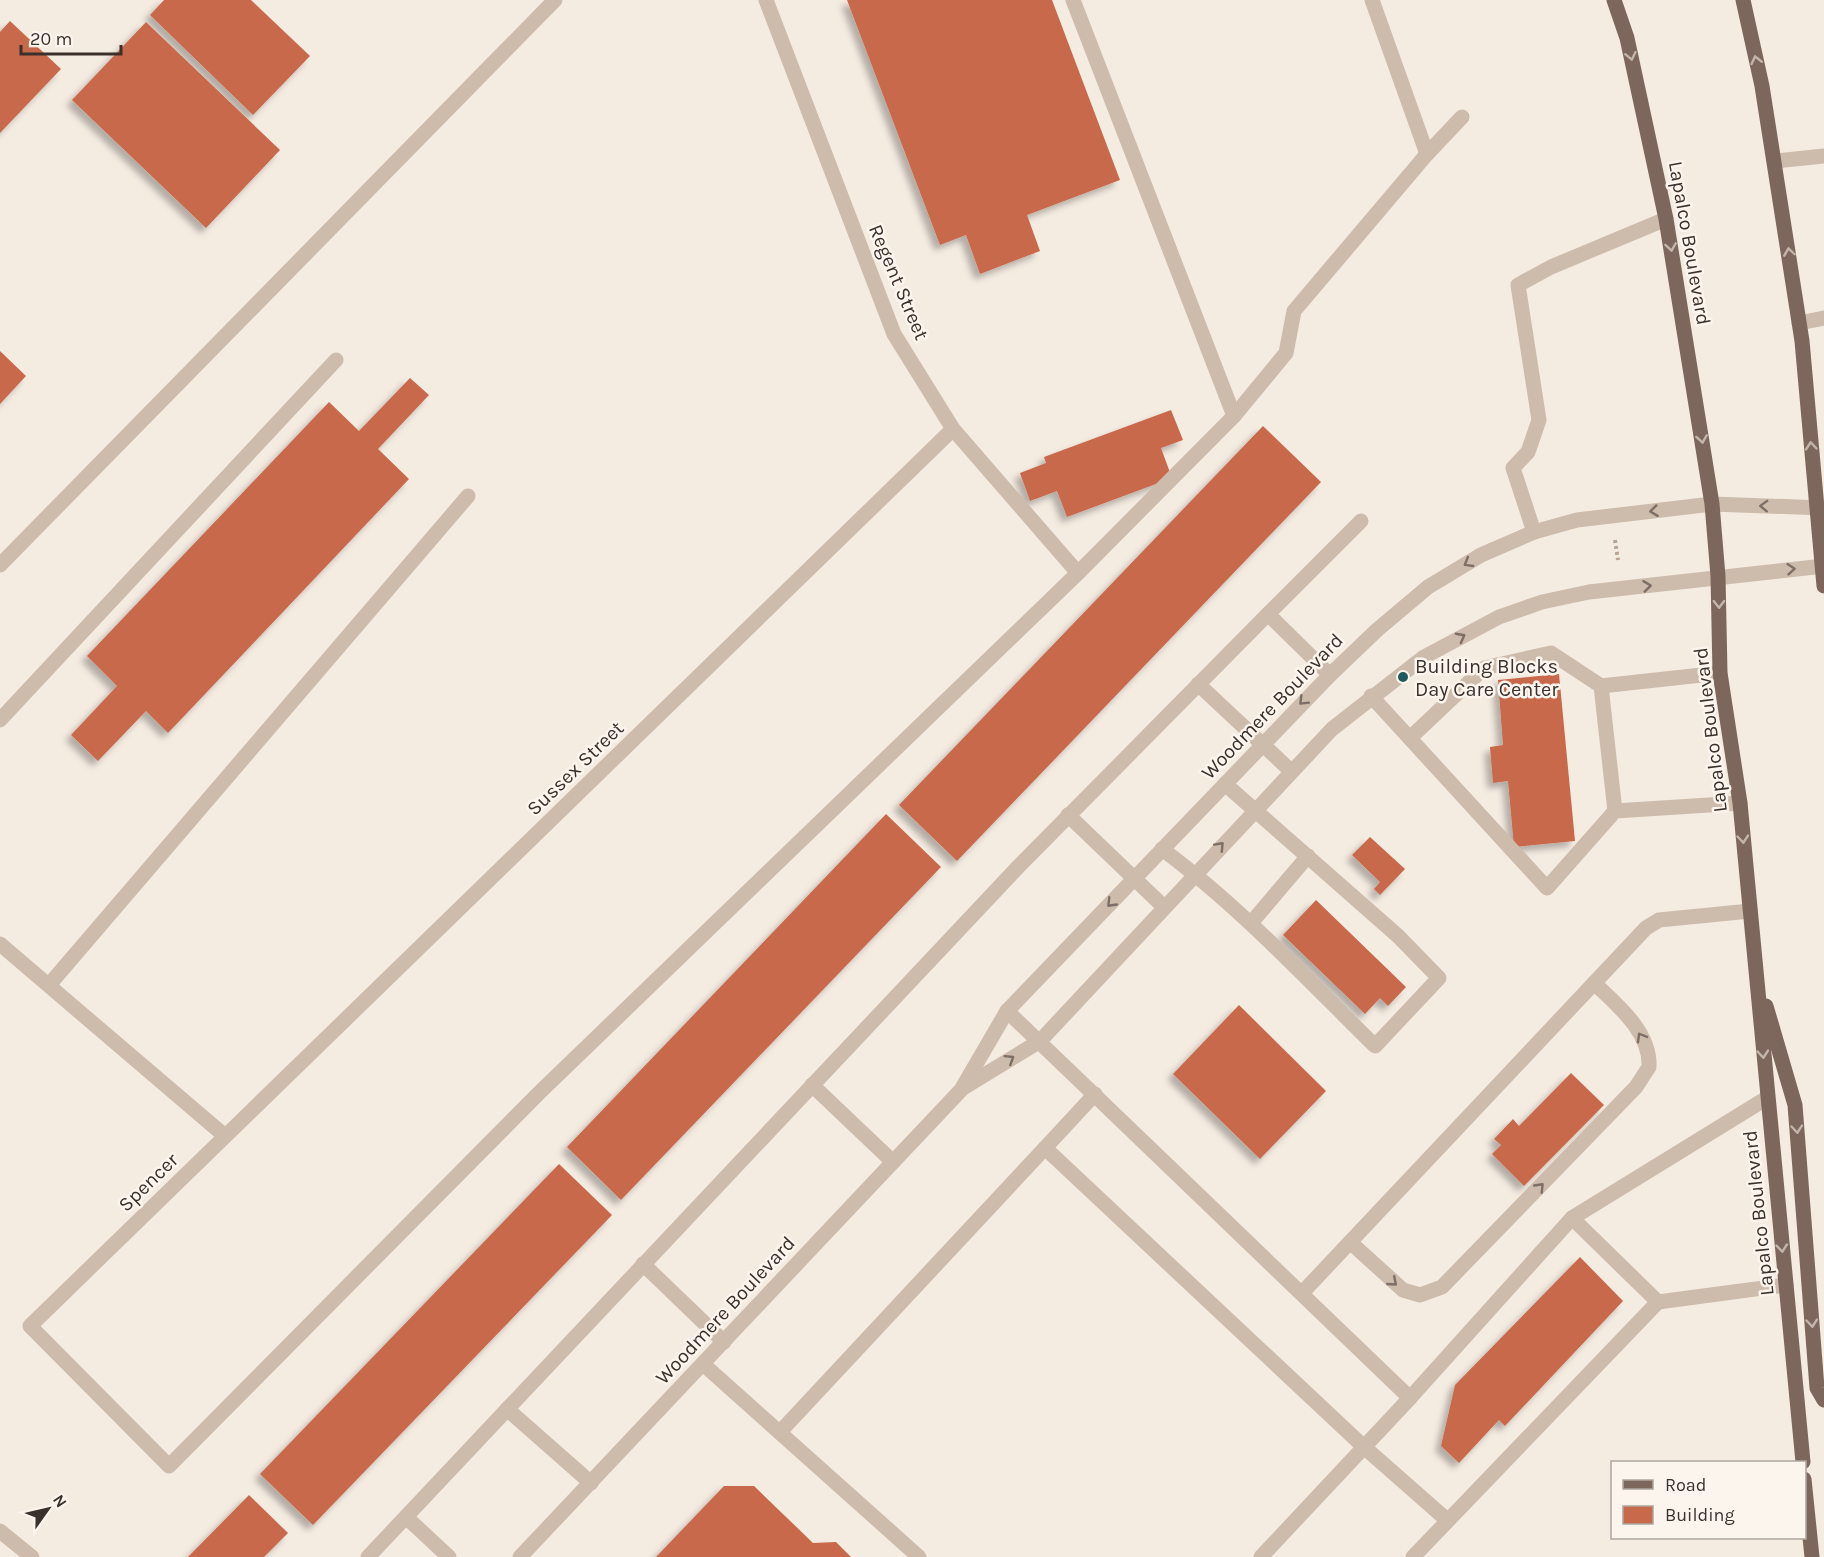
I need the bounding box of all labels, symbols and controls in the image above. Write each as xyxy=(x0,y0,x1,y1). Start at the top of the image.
scale bar xyxy=(21,18,122,56)
text: 20 m xyxy=(30,28,72,50)
one-way arrow xyxy=(1624,51,1637,61)
one-way arrow xyxy=(1751,55,1764,65)
street label: Lapalco Boulevard xyxy=(1664,159,1715,327)
street label: Regent Street xyxy=(864,221,933,344)
one-way arrow xyxy=(1664,242,1676,251)
one-way arrow xyxy=(1784,247,1796,256)
one-way arrow xyxy=(1695,435,1707,444)
one-way arrow xyxy=(1805,441,1818,450)
one-way arrow xyxy=(1760,499,1769,512)
one-way arrow xyxy=(1649,504,1658,516)
one-way arrow xyxy=(1464,555,1474,567)
one-way arrow xyxy=(1787,563,1796,576)
one-way arrow xyxy=(1643,581,1652,593)
one-way arrow xyxy=(1713,599,1725,608)
street label: Woodmere Boulevard xyxy=(1197,629,1348,784)
one-way arrow xyxy=(1455,633,1465,644)
street label: Lapalco Boulevard xyxy=(1689,646,1732,814)
place label: Building Blocks Day Care Center xyxy=(1415,655,1559,701)
marker: Building Blocks Day Care Center xyxy=(1396,670,1410,684)
one-way arrow xyxy=(1300,694,1311,705)
street label: Sussex Street xyxy=(522,716,629,820)
one-way arrow xyxy=(1736,835,1749,844)
one-way arrow xyxy=(1213,842,1224,853)
one-way arrow xyxy=(1107,896,1118,907)
one-way arrow xyxy=(1637,1033,1648,1043)
one-way arrow xyxy=(1756,1050,1769,1059)
one-way arrow xyxy=(1004,1054,1014,1066)
one-way arrow xyxy=(1790,1125,1803,1134)
street label: Lapalco Boulevard xyxy=(1738,1129,1779,1297)
street label: Spencer xyxy=(114,1148,183,1216)
one-way arrow xyxy=(1533,1183,1544,1194)
street label: Woodmere Boulevard xyxy=(651,1232,800,1389)
one-way arrow xyxy=(1775,1244,1788,1253)
one-way arrow xyxy=(1386,1275,1397,1286)
one-way arrow xyxy=(1805,1319,1818,1328)
legend xyxy=(1611,1461,1806,1539)
text: Road xyxy=(1665,1474,1706,1496)
north arrow xyxy=(18,1479,78,1539)
text: N xyxy=(49,1491,71,1511)
text: Building xyxy=(1665,1504,1735,1526)

